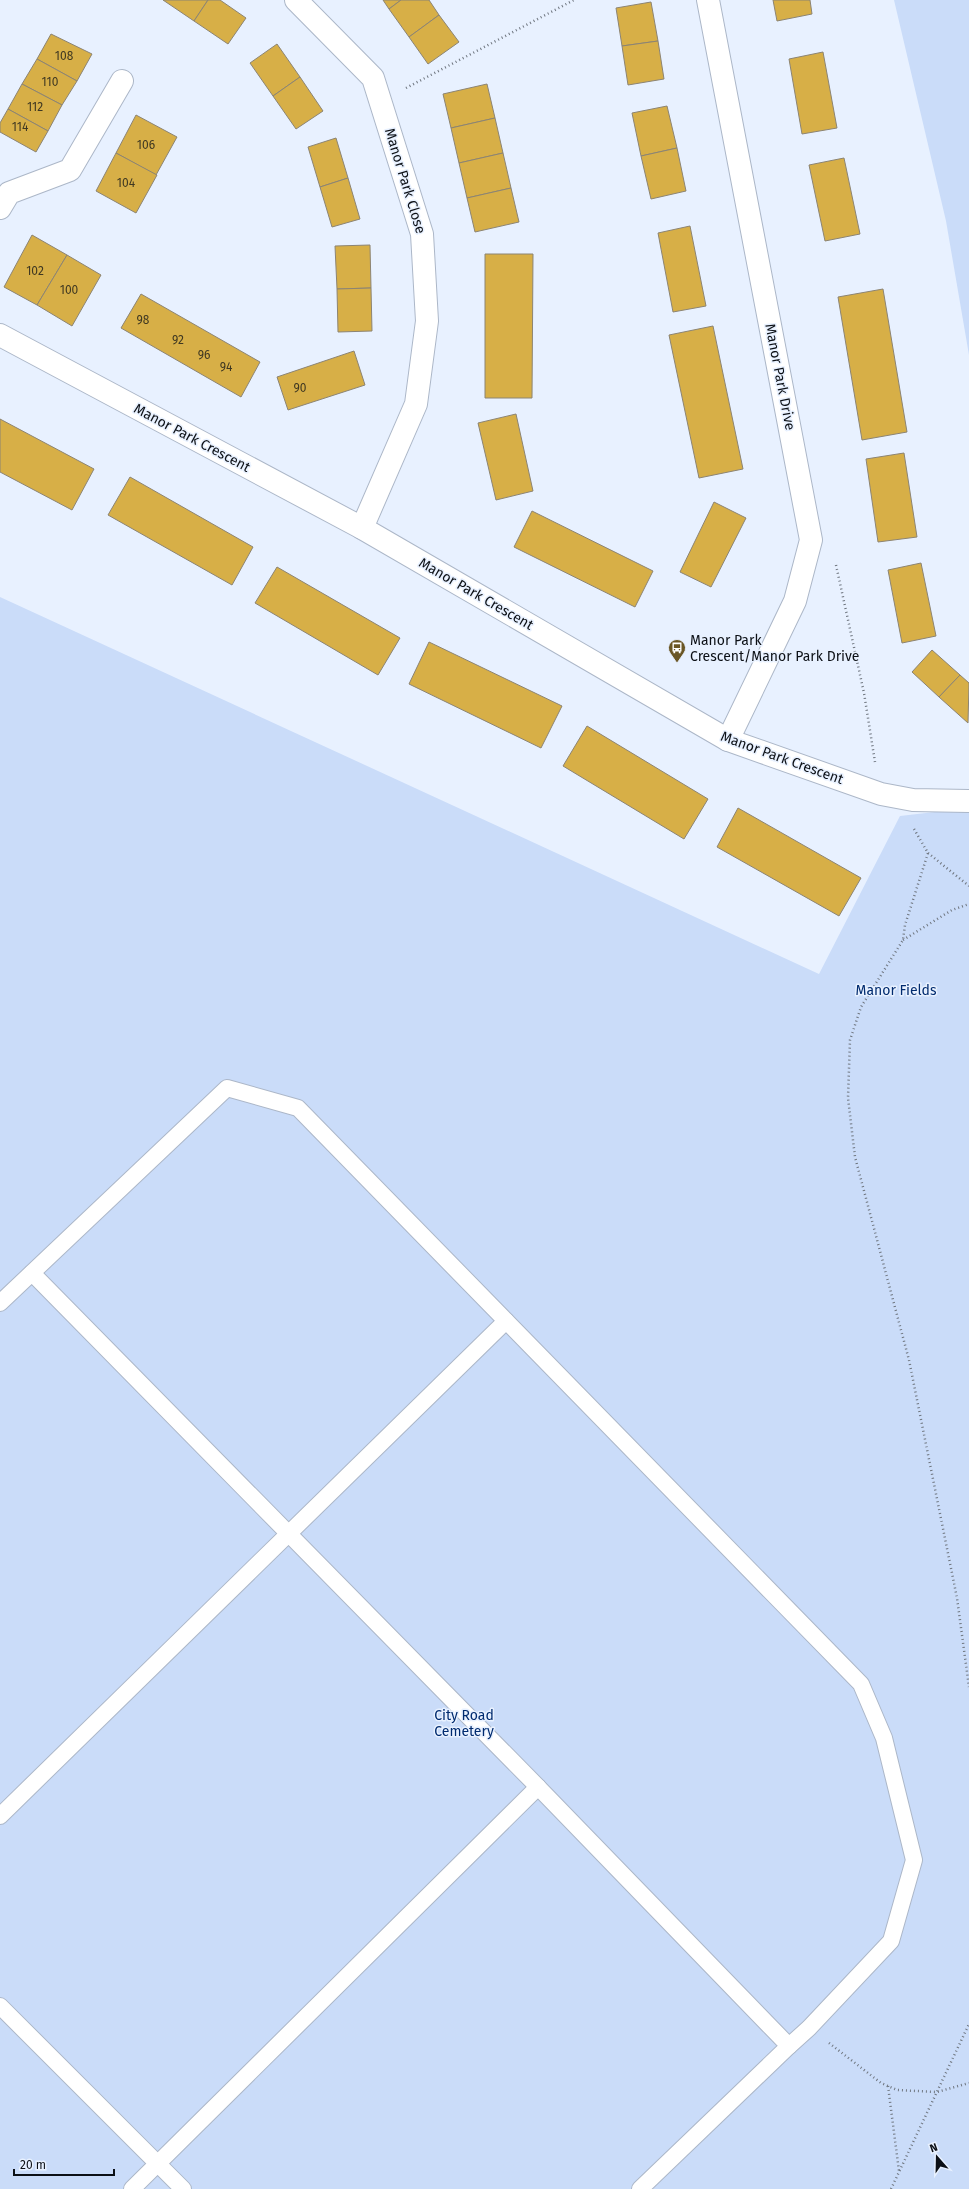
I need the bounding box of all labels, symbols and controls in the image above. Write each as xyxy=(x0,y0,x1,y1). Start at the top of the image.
house number: 108 xyxy=(55,49,74,63)
house number: 110 xyxy=(42,75,59,89)
house number: 112 xyxy=(27,100,43,114)
house number: 114 xyxy=(12,120,29,134)
street label: Manor Park Close xyxy=(381,126,429,236)
house number: 106 xyxy=(137,138,155,152)
house number: 104 xyxy=(117,176,136,190)
house number: 102 xyxy=(26,264,44,278)
house number: 100 xyxy=(60,283,79,297)
house number: 98 xyxy=(137,313,150,327)
street label: Manor Park Drive xyxy=(761,322,799,432)
house number: 92 xyxy=(172,333,184,347)
house number: 96 xyxy=(198,348,210,362)
house number: 94 xyxy=(220,360,233,374)
house number: 90 xyxy=(294,381,307,395)
street label: Manor Park Crescent xyxy=(131,400,254,476)
street label: Manor Park Crescent xyxy=(416,554,537,634)
place label: Manor Park Crescent/Manor Park Drive xyxy=(690,632,859,665)
bus stop icon: Manor Park Crescent/Manor Park Drive xyxy=(667,638,687,663)
street label: Manor Park Crescent xyxy=(718,728,847,788)
park label: Manor Fields xyxy=(856,982,937,999)
park label: City Road Cemetery xyxy=(434,1707,494,1740)
north arrow xyxy=(917,2137,957,2177)
text: N xyxy=(928,2141,939,2155)
scale bar xyxy=(14,2151,114,2177)
text: 20 m xyxy=(20,2158,46,2172)

